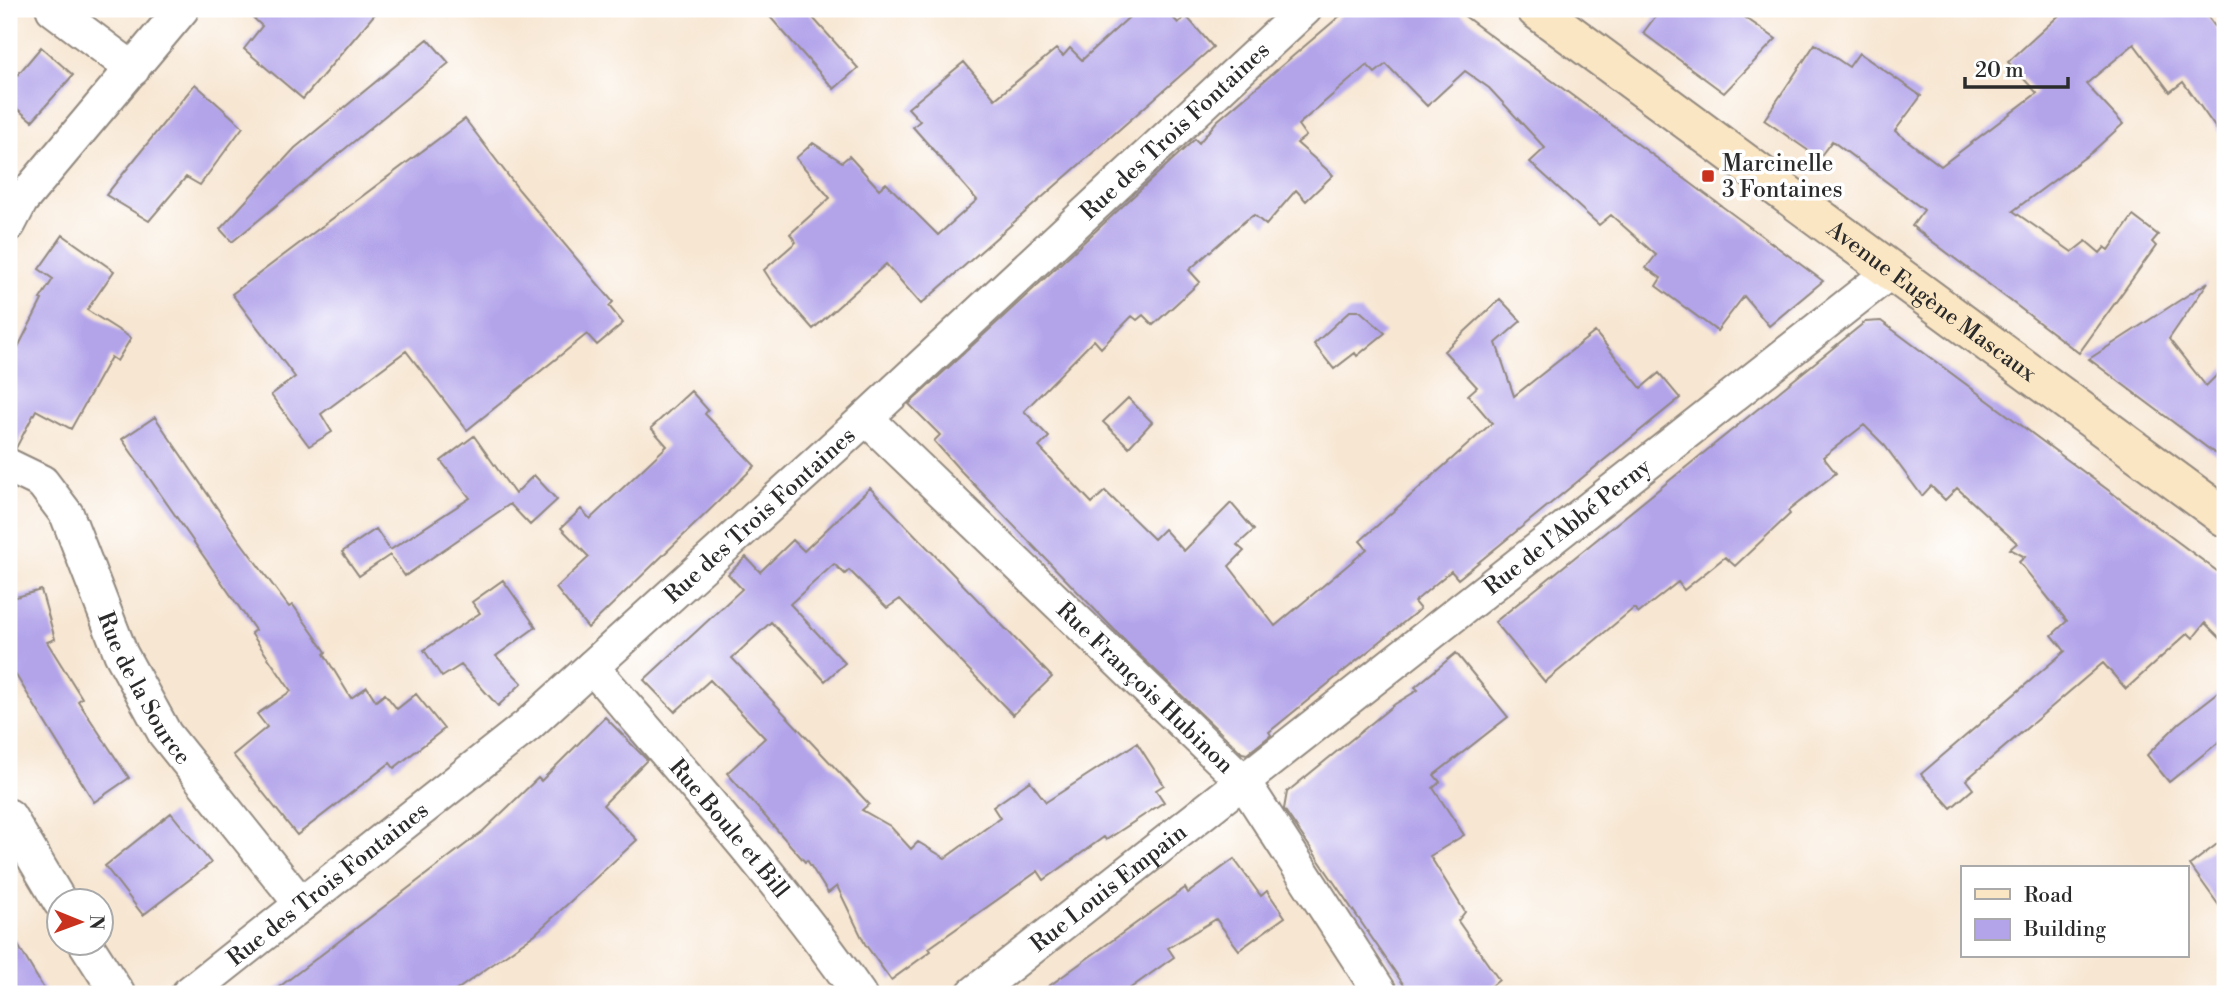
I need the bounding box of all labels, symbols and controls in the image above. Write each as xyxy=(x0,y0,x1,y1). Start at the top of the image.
street label: Rue des Trois Fontaines xyxy=(1075,36,1276,226)
scale bar xyxy=(1965,46,2068,90)
text: 20 m xyxy=(1975,58,2024,84)
place label: Marcinelle 3 Fontaines xyxy=(1722,150,1843,204)
marker: Marcinelle 3 Fontaines xyxy=(1700,168,1716,184)
street label: Avenue Eugène Mascaux xyxy=(1820,215,2042,388)
street label: Rue des Trois Fontaines xyxy=(659,422,861,610)
street label: Rue de l’Abbé Perny xyxy=(1479,452,1657,601)
street label: Rue François Hubinon xyxy=(1050,596,1239,780)
street label: Rue de la Source xyxy=(91,608,197,770)
street label: Rue Boule et Bill xyxy=(663,754,795,904)
street label: Rue des Trois Fontaines xyxy=(222,796,434,972)
street label: Rue Louis Empain xyxy=(1025,818,1193,959)
legend xyxy=(1961,866,2188,958)
text: Road xyxy=(2024,883,2073,909)
north arrow xyxy=(46,888,116,958)
text: N xyxy=(84,915,108,930)
text: Building xyxy=(2023,917,2106,943)

